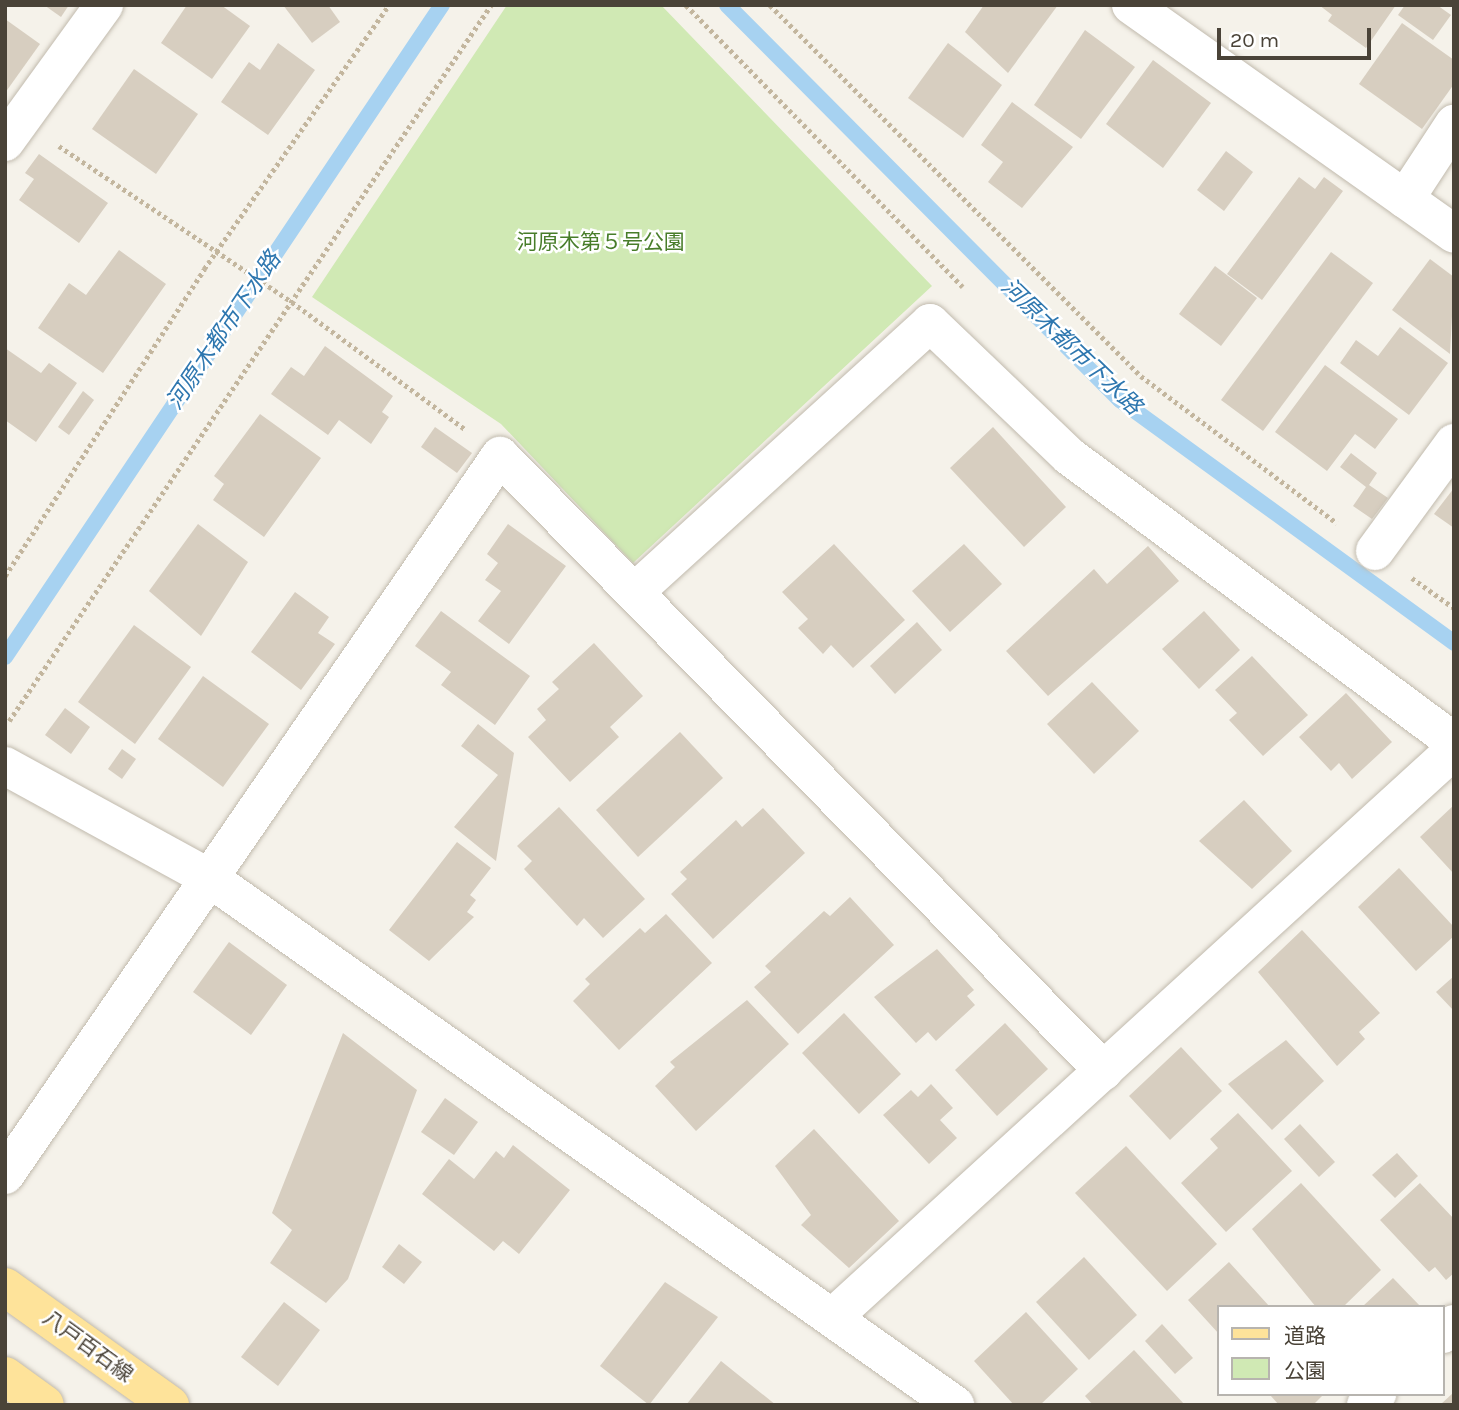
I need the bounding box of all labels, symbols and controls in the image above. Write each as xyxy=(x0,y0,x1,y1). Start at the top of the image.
scale bar xyxy=(1221,14,1375,58)
text: 20 m xyxy=(1230,28,1279,52)
park label: 河原木第５号公園 xyxy=(517,229,685,255)
water label: 河原木都市下水路 xyxy=(161,247,287,415)
water label: 河原木都市下水路 xyxy=(995,273,1147,421)
street label: 八戸百石線 xyxy=(38,1305,138,1387)
legend xyxy=(1218,1305,1445,1396)
text: 道路 xyxy=(1284,1324,1326,1348)
text: 公園 xyxy=(1284,1359,1326,1383)

